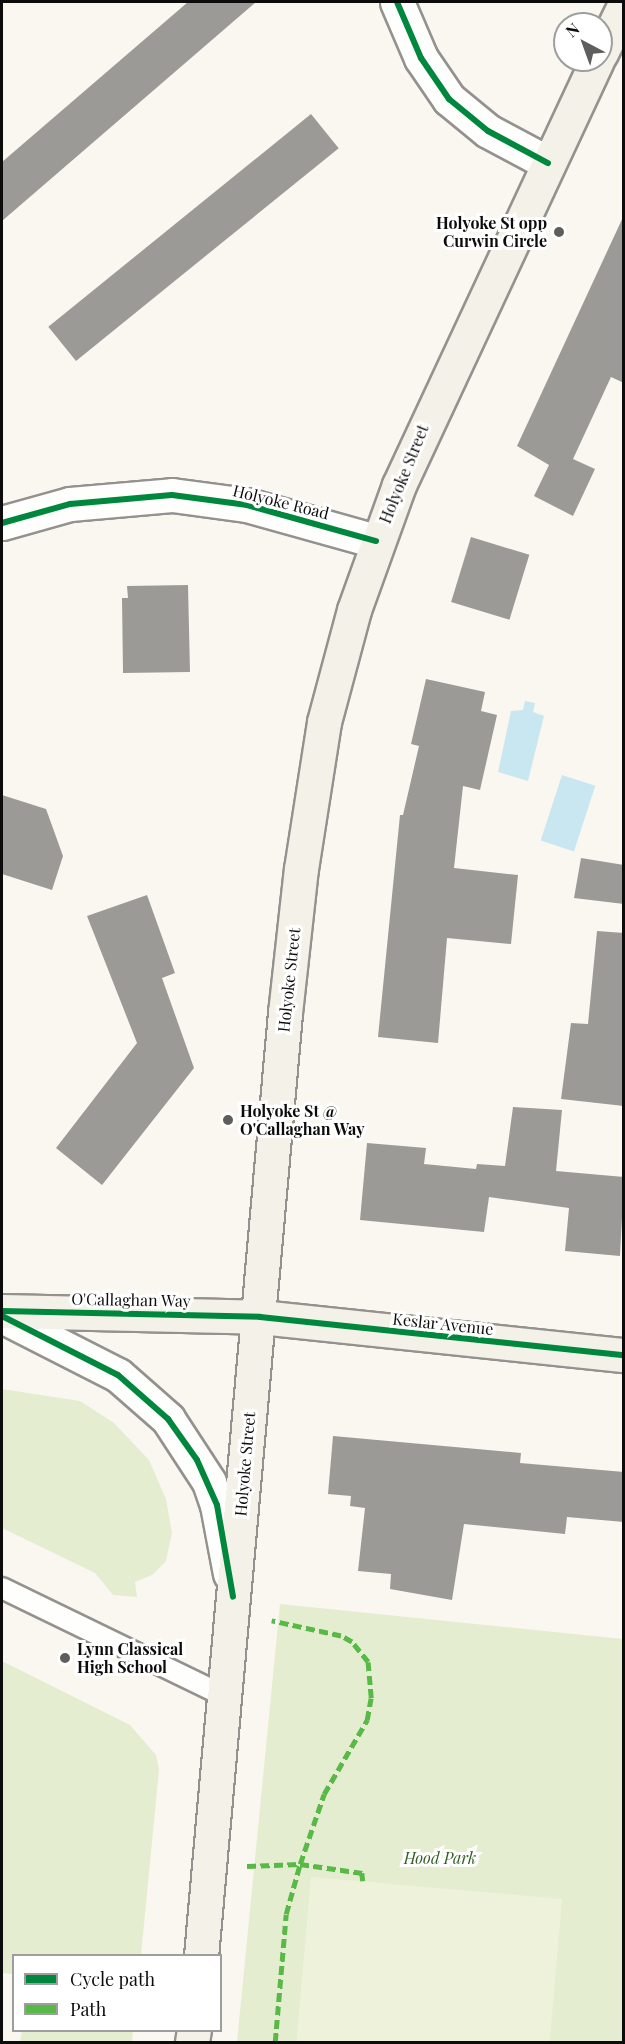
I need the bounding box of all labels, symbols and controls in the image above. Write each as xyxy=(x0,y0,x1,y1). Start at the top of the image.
north arrow xyxy=(553,12,613,72)
text: N xyxy=(561,18,583,41)
place label: Holyoke St opp Curwin Circle xyxy=(436,213,547,251)
marker: Holyoke St opp Curwin Circle xyxy=(552,225,566,239)
street label: Holyoke Street xyxy=(375,422,433,526)
street label: Holyoke Road xyxy=(231,481,331,523)
street label: Holyoke Street xyxy=(274,927,304,1033)
place label: Holyoke St @ O'Callaghan Way xyxy=(240,1101,365,1139)
marker: Holyoke St @ O'Callaghan Way xyxy=(221,1113,235,1127)
street label: O'Callaghan Way xyxy=(71,1289,191,1311)
street label: Keslar Avenue xyxy=(391,1309,495,1339)
street label: Holyoke Street xyxy=(231,1411,259,1517)
place label: Lynn Classical High School xyxy=(77,1639,183,1677)
marker: Lynn Classical High School xyxy=(58,1651,72,1665)
park label: Hood Park xyxy=(404,1848,476,1868)
legend xyxy=(12,1954,222,2032)
text: Cycle path xyxy=(70,1967,155,1991)
text: Path xyxy=(70,1997,106,2021)

